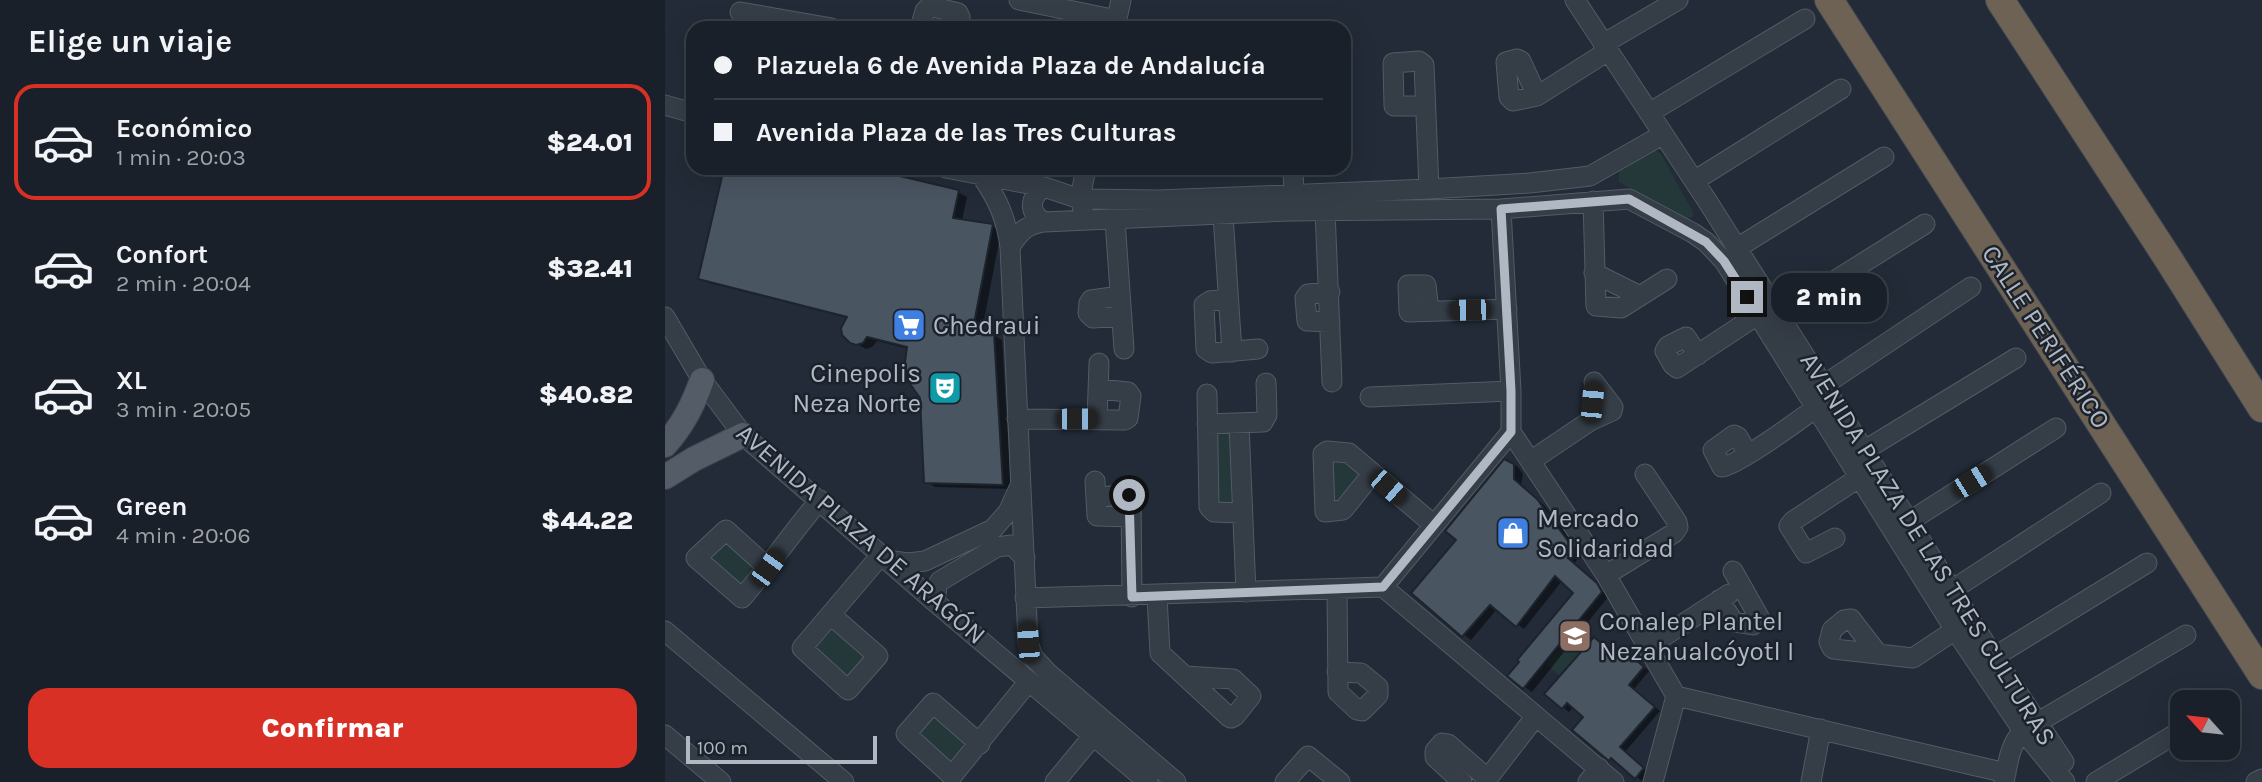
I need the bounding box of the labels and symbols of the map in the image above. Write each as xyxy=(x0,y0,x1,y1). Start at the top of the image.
street label: CALLE PERIFÉRICO xyxy=(1975,239,2118,434)
callout: 2 min xyxy=(1771,272,1887,322)
route end xyxy=(1731,281,1763,313)
car xyxy=(1449,299,1492,321)
supermarket icon: Chedraui xyxy=(890,306,928,344)
place label: Chedraui xyxy=(933,310,1041,341)
street label: AVENIDA PLAZA DE LAS TRES CULTURAS xyxy=(1794,347,2062,751)
place label: Cinepolis Neza Norte xyxy=(793,358,921,419)
theatre icon: Cinepolis Neza Norte xyxy=(926,369,964,407)
car xyxy=(1580,380,1605,424)
car xyxy=(1057,409,1099,430)
street label: AVENIDA PLAZA DE ARAGÓN xyxy=(730,417,993,651)
car xyxy=(1949,461,1996,501)
car xyxy=(1366,465,1411,509)
route start xyxy=(1113,479,1145,511)
place label: Mercado Solidaridad xyxy=(1537,503,1674,564)
shop icon: Mercado Solidaridad xyxy=(1494,514,1532,552)
car xyxy=(748,545,789,591)
place label: Conalep Plantel Nezahualcóyotl I xyxy=(1599,606,1794,667)
school or university icon: Conalep Plantel Nezahualcóyotl I xyxy=(1556,617,1594,655)
car xyxy=(1017,620,1040,664)
north arrow xyxy=(2170,690,2240,760)
scale bar xyxy=(686,733,877,765)

